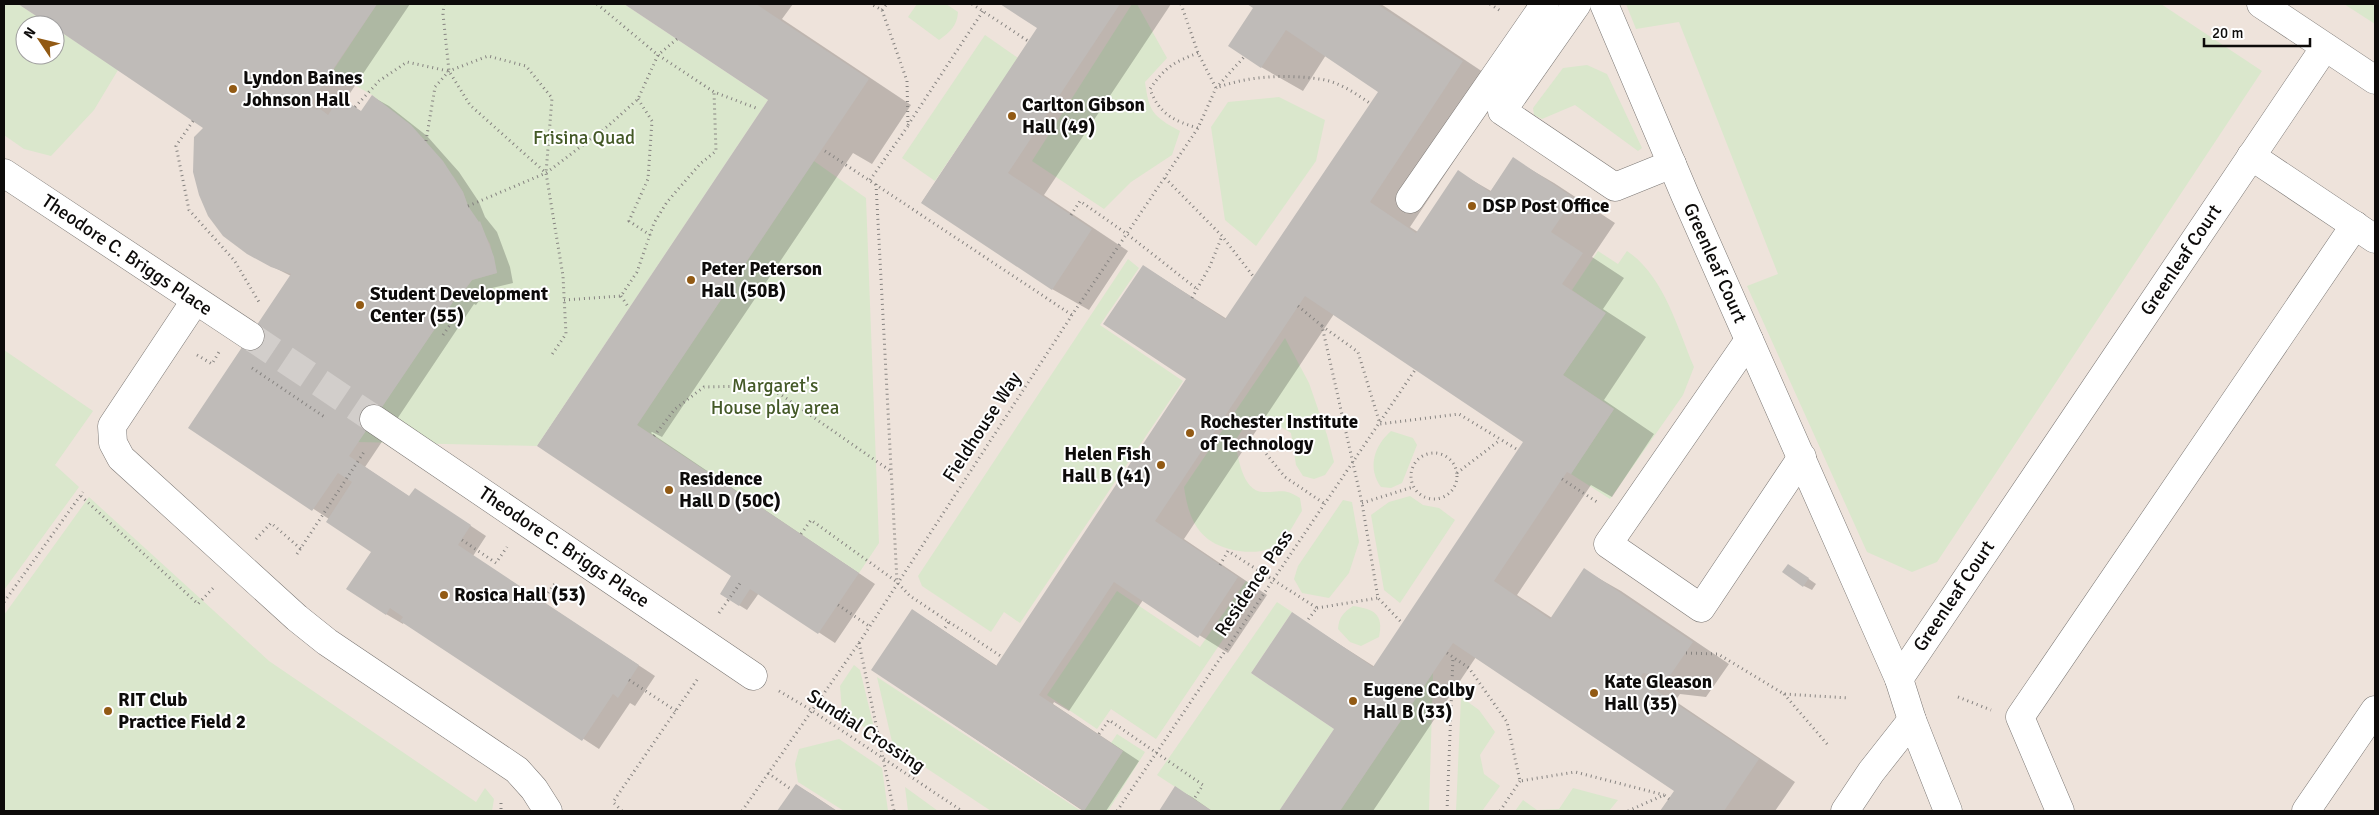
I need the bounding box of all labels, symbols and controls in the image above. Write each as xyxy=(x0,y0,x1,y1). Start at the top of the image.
north arrow xyxy=(15,15,65,65)
scale bar xyxy=(2204,15,2310,47)
text: N xyxy=(20,24,40,42)
text: 20 m xyxy=(2212,24,2243,42)
place label: Lyndon Baines Johnson Hall xyxy=(243,66,362,112)
marker: Lyndon Baines Johnson Hall xyxy=(227,83,239,95)
place label: Carlton Gibson Hall (49) xyxy=(1022,93,1145,139)
marker: Carlton Gibson Hall (49) xyxy=(1006,110,1018,122)
park label: Frisina Quad xyxy=(533,126,635,150)
street label: Theodore C. Briggs Place xyxy=(37,189,217,321)
place label: DSP Post Office xyxy=(1482,194,1610,218)
street label: Greenleaf Court xyxy=(1678,199,1752,327)
marker: DSP Post Office xyxy=(1466,200,1478,212)
street label: Greenleaf Court xyxy=(2135,200,2227,320)
place label: Peter Peterson Hall (50B) xyxy=(701,257,822,303)
marker: Peter Peterson Hall (50B) xyxy=(685,274,697,286)
place label: Student Development Center (55) xyxy=(370,282,548,328)
marker: Student Development Center (55) xyxy=(354,299,366,311)
street label: Fieldhouse Way xyxy=(938,367,1027,487)
park label: Margaret's House play area xyxy=(711,374,839,420)
place label: Rochester Institute of Technology xyxy=(1200,410,1358,456)
marker: Rochester Institute of Technology xyxy=(1184,427,1196,439)
place label: Helen Fish Hall B (41) xyxy=(1062,442,1151,488)
marker: Helen Fish Hall B (41) xyxy=(1155,459,1167,471)
place label: Residence Hall D (50C) xyxy=(679,467,781,513)
street label: Theodore C. Briggs Place xyxy=(474,481,654,613)
marker: Residence Hall D (50C) xyxy=(663,484,675,496)
street label: Residence Pass xyxy=(1210,525,1298,641)
street label: Greenleaf Court xyxy=(1908,536,2000,656)
place label: Rosica Hall (53) xyxy=(454,583,586,607)
marker: Rosica Hall (53) xyxy=(438,589,450,601)
place label: Kate Gleason Hall (35) xyxy=(1604,670,1712,716)
place label: Eugene Colby Hall B (33) xyxy=(1363,678,1475,724)
street label: Sundial Crossing xyxy=(802,684,930,778)
marker: Kate Gleason Hall (35) xyxy=(1588,687,1600,699)
place label: RIT Club Practice Field 2 xyxy=(118,688,246,734)
marker: Eugene Colby Hall B (33) xyxy=(1347,695,1359,707)
marker: RIT Club Practice Field 2 xyxy=(102,705,114,717)

